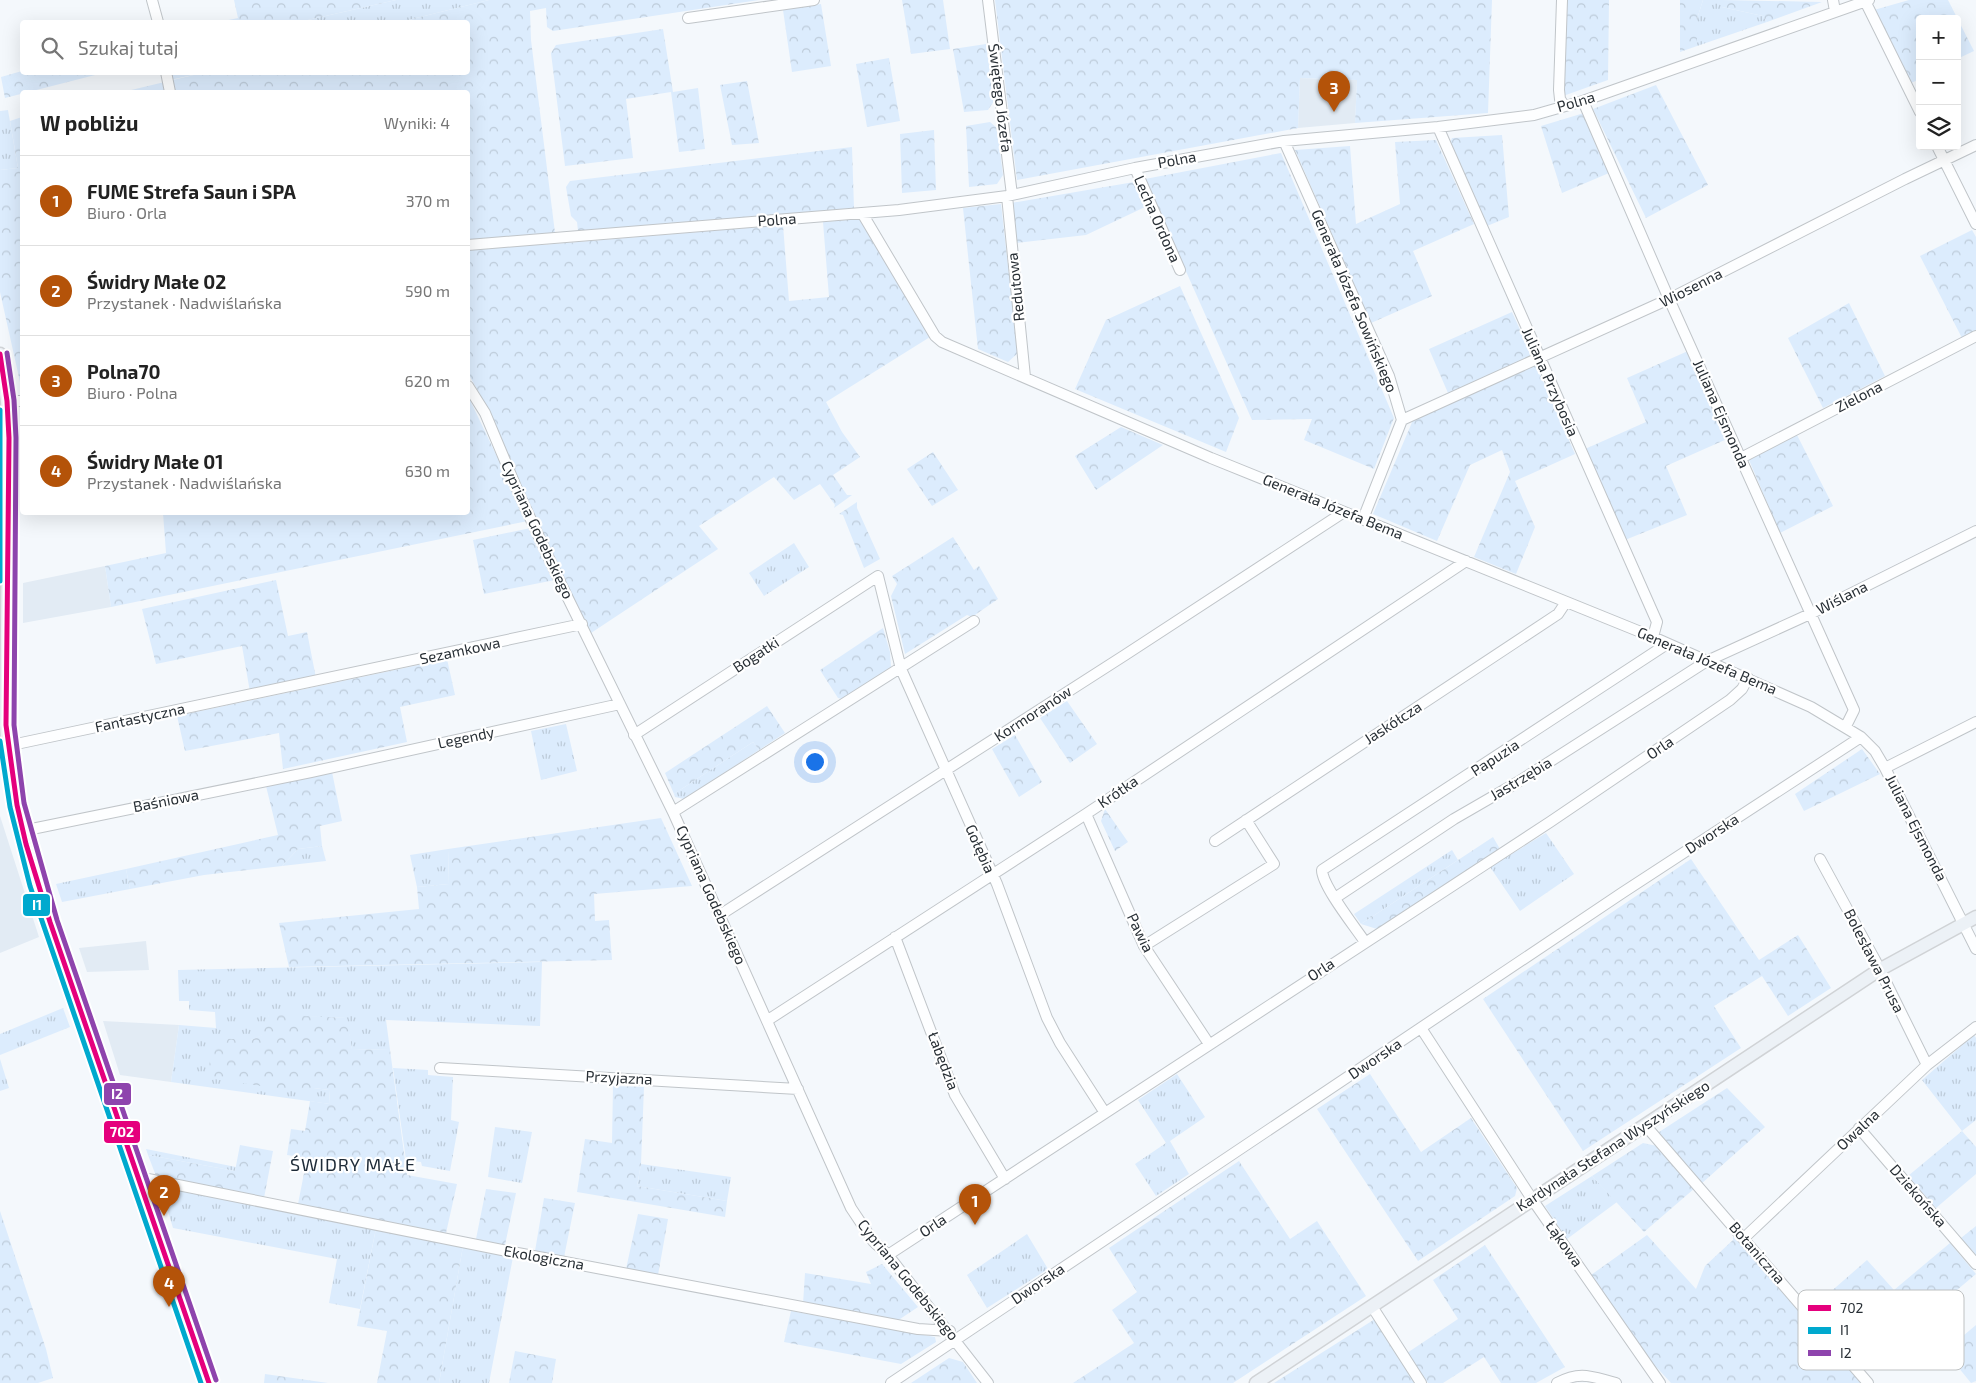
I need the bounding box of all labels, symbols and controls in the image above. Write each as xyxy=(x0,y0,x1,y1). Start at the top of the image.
map controls xyxy=(1916,15,1961,150)
button: + xyxy=(1916,15,1961,60)
search box xyxy=(20,20,470,75)
icon: search xyxy=(38,34,66,62)
text: Szukaj tutaj xyxy=(78,36,178,59)
street label: Świętego Józefa xyxy=(985,43,1017,153)
button: − xyxy=(1916,60,1961,105)
pin: 3 xyxy=(1318,71,1350,112)
street label: Polna xyxy=(1555,87,1597,115)
button: layers xyxy=(1916,105,1961,150)
text: W pobliżu xyxy=(40,110,139,135)
text: Wyniki: 4 xyxy=(384,113,450,132)
street label: Polna xyxy=(1156,147,1197,171)
street label: Lecha Ordona xyxy=(1131,172,1185,265)
text: FUME Strefa Saun i SPA xyxy=(87,180,296,203)
text: 1 xyxy=(53,191,59,210)
text: 370 m xyxy=(406,191,450,210)
text: Biuro · Orla xyxy=(87,203,167,222)
street label: Generała Józefa Sowińskiego xyxy=(1308,207,1402,395)
street label: Polna xyxy=(757,209,797,229)
street label: Redutowa xyxy=(1002,252,1028,322)
street label: Wiosenna xyxy=(1656,264,1725,311)
text: Świdry Małe 02 xyxy=(87,270,226,293)
text: 2 xyxy=(51,281,61,300)
text: 590 m xyxy=(405,281,450,300)
text: Przystanek · Nadwiślańska xyxy=(87,293,282,312)
street label: Juliana Przybosia xyxy=(1519,324,1583,439)
street label: Juliana Ejsmonda xyxy=(1689,356,1754,471)
text: Polna70 xyxy=(87,360,160,383)
text: 3 xyxy=(51,371,61,390)
text: 620 m xyxy=(405,371,450,390)
street label: Zielona xyxy=(1832,377,1885,416)
text: Biuro · Polna xyxy=(87,383,177,402)
text: Świdry Małe 01 xyxy=(87,450,223,473)
street label: Cypriana Godebskiego xyxy=(498,458,578,602)
text: 4 xyxy=(51,461,61,480)
text: 630 m xyxy=(405,461,450,480)
street label: Generała Józefa Bema xyxy=(1260,470,1406,543)
text: Przystanek · Nadwiślańska xyxy=(87,473,282,492)
street label: Wiślana xyxy=(1813,577,1870,618)
street label: Generała Józefa Bema xyxy=(1635,622,1780,698)
street label: Sezamkowa xyxy=(418,633,502,667)
street label: Bogatki xyxy=(729,633,782,676)
street label: Kormoranów xyxy=(990,681,1075,745)
street label: Jaskółcza xyxy=(1360,697,1425,747)
street label: Fantastyczna xyxy=(93,699,187,735)
street label: Legendy xyxy=(436,722,496,752)
street label: Orla xyxy=(1642,732,1676,763)
street label: Papuzia xyxy=(1467,735,1522,779)
your location xyxy=(802,749,828,775)
street label: Jastrzębia xyxy=(1486,753,1555,804)
street label: Krótka xyxy=(1094,771,1141,811)
street label: Juliana Ejsmonda xyxy=(1881,771,1952,884)
street label: Baśniowa xyxy=(131,785,200,815)
street label: Dworska xyxy=(1681,809,1742,857)
street label: Gołębia xyxy=(962,821,1000,876)
street label: Cypriana Godebskiego xyxy=(673,822,751,967)
line badge: I1 xyxy=(22,893,51,917)
text: I1 xyxy=(32,896,42,913)
street label: Bolesława Prusa xyxy=(1841,906,1909,1016)
street label: Pawia xyxy=(1124,910,1158,955)
street label: Orla xyxy=(1304,954,1337,985)
street label: Łabędzia xyxy=(925,1029,963,1092)
street label: Dworska xyxy=(1344,1034,1404,1082)
street label: Przyjazna xyxy=(585,1066,653,1089)
street label: Kardynała Stefana Wyszyńskiego xyxy=(1512,1076,1713,1215)
line badge: I2 xyxy=(103,1082,132,1106)
text: I2 xyxy=(111,1085,123,1102)
street label: Owalna xyxy=(1832,1105,1882,1154)
line badge: 702 xyxy=(103,1120,141,1144)
text: 702 xyxy=(110,1123,134,1140)
district label: ŚWIDRY MAŁE xyxy=(290,1153,416,1175)
street label: Dziekońska xyxy=(1887,1160,1951,1231)
pin: 2 xyxy=(148,1175,180,1216)
pin: 1 xyxy=(959,1184,991,1225)
street label: Orla xyxy=(916,1210,949,1241)
street label: Cypriana Godebskiego xyxy=(854,1215,963,1343)
street label: Łąkowa xyxy=(1542,1217,1587,1270)
street label: Botaniczna xyxy=(1726,1218,1790,1287)
street label: Ekologiczna xyxy=(503,1241,586,1273)
street label: Dworska xyxy=(1007,1259,1067,1307)
pin: 4 xyxy=(153,1266,185,1307)
legend xyxy=(1798,1290,1964,1370)
text: 702 xyxy=(1840,1299,1864,1316)
text: I1 xyxy=(1840,1321,1849,1338)
text: I2 xyxy=(1840,1344,1852,1361)

